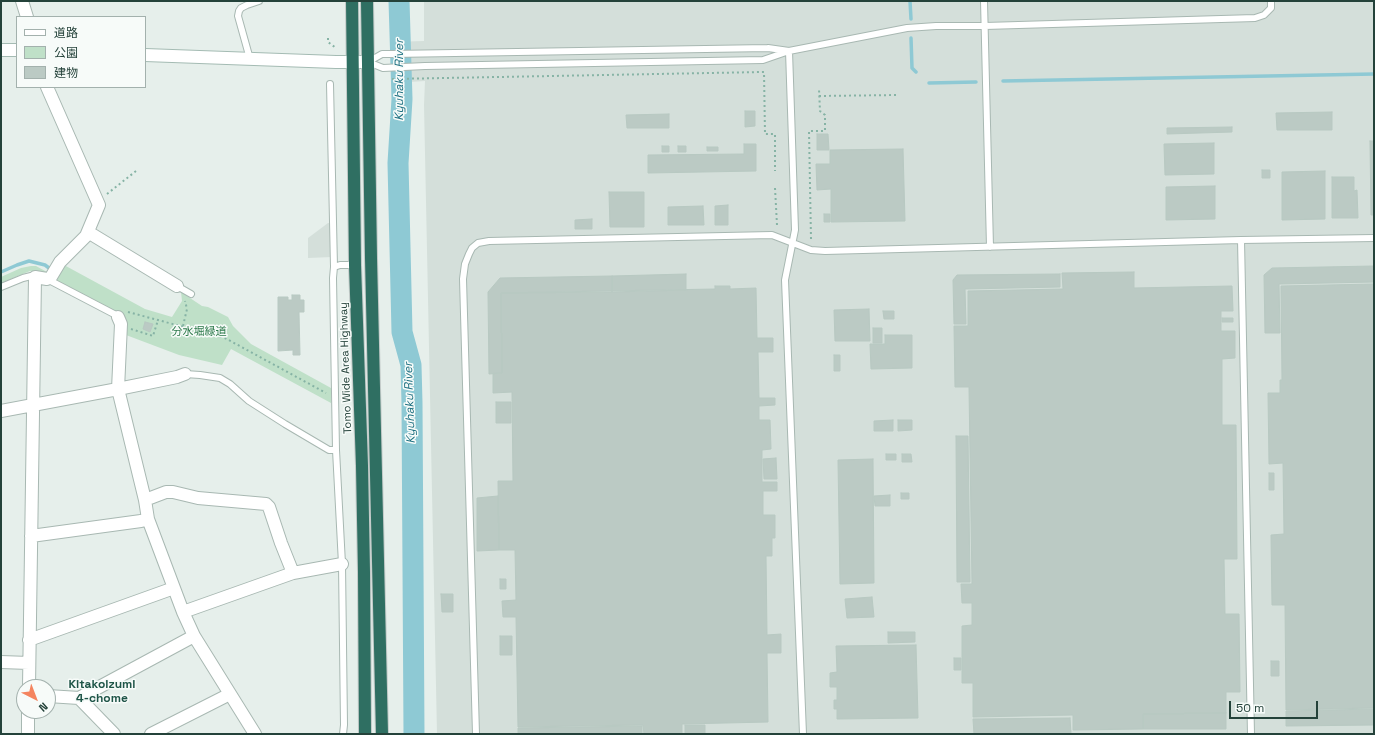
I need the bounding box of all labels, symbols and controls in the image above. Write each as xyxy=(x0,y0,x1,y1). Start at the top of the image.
legend xyxy=(16,16,146,88)
text: 道路 xyxy=(54,25,78,41)
water label: Kyuhaku River xyxy=(393,39,407,121)
text: 公園 xyxy=(54,45,78,61)
text: 建物 xyxy=(54,65,78,81)
street label: Tomo Wide Area Highway xyxy=(337,302,355,434)
park label: 分水堀緑道 xyxy=(172,325,226,339)
water label: Kyuhaku River xyxy=(401,362,419,444)
district label: Kitakoizumi 4-chome xyxy=(68,678,136,706)
north arrow xyxy=(16,679,56,719)
scale bar xyxy=(1231,693,1320,719)
text: N xyxy=(36,700,51,715)
text: 50 m xyxy=(1236,700,1264,716)

